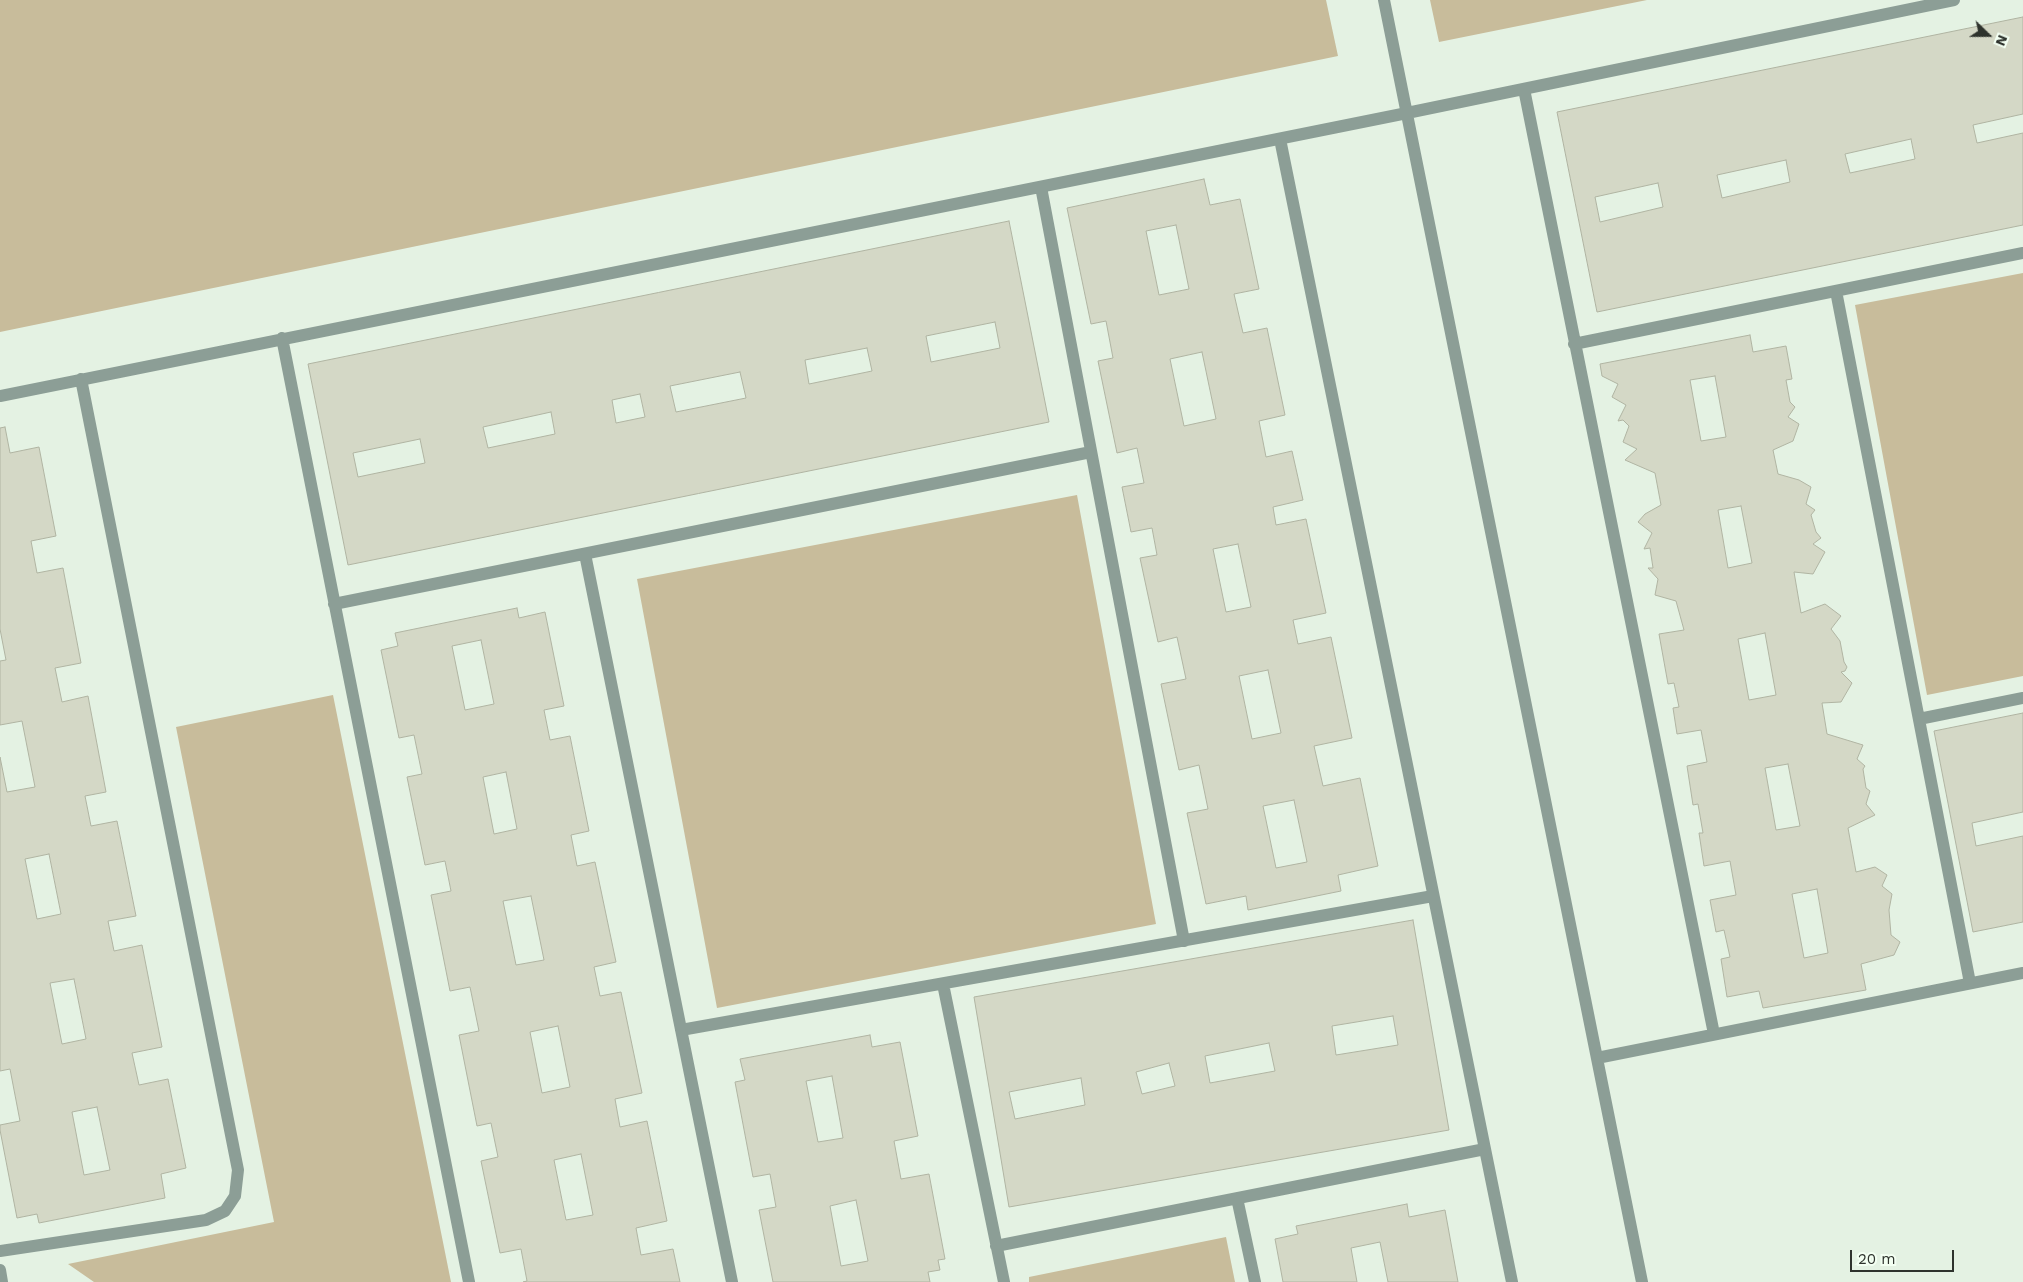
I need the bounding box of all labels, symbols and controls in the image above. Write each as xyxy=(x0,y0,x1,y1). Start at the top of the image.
north arrow xyxy=(1963,10,2013,60)
text: N xyxy=(1993,33,2011,48)
scale bar xyxy=(1853,1240,1957,1272)
text: 20 m xyxy=(1858,1250,1896,1268)

